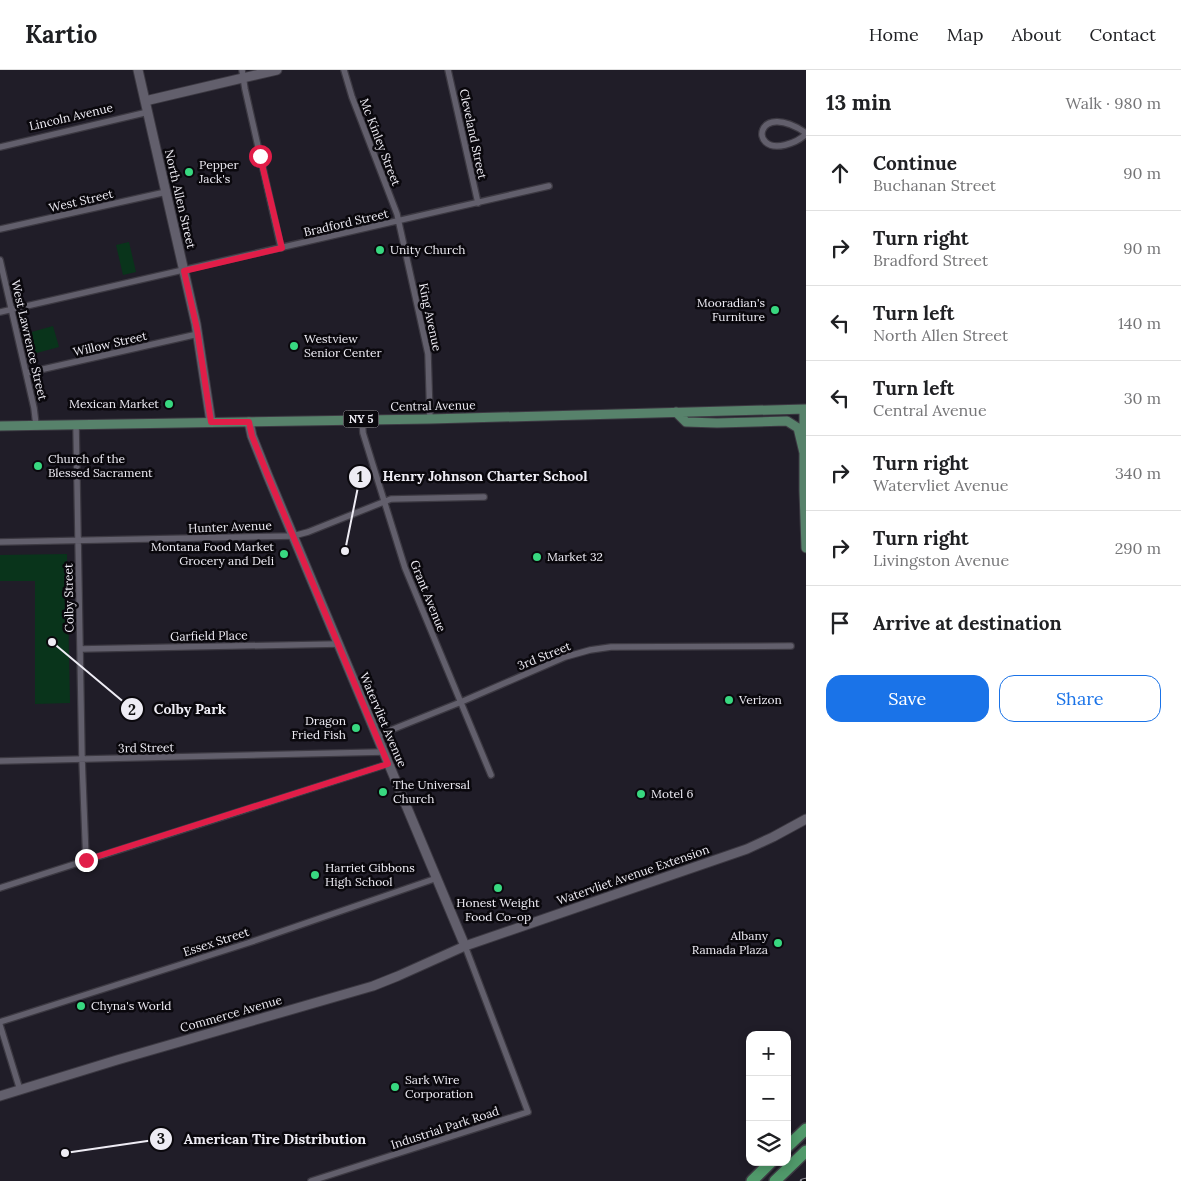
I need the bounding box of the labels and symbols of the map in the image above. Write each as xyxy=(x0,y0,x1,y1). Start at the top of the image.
street label: Cleveland Street xyxy=(457,87,490,181)
street label: Mc Kinley Street xyxy=(357,96,404,188)
street label: Lincoln Avenue xyxy=(28,99,115,133)
route start xyxy=(249,145,272,168)
street label: North Allen Street xyxy=(162,148,199,250)
place label: Pepper Jack's xyxy=(198,157,239,186)
marker: Pepper Jack's xyxy=(183,166,195,178)
street label: West Street xyxy=(47,186,115,215)
street label: Bradford Street xyxy=(302,205,390,240)
place label: Unity Church xyxy=(390,242,465,257)
marker: Unity Church xyxy=(374,244,386,256)
street label: West Lawrence Street xyxy=(8,278,51,402)
street label: King Avenue xyxy=(416,281,445,353)
place label: Mooradian's Furniture xyxy=(697,295,765,324)
marker: Mooradian's Furniture xyxy=(769,304,781,316)
street label: Willow Street xyxy=(72,328,149,359)
place label: Westview Senior Center xyxy=(304,331,383,360)
marker: Westview Senior Center xyxy=(288,340,300,352)
place label: Mexican Market xyxy=(69,396,159,411)
street label: Central Avenue xyxy=(390,397,476,414)
marker: Mexican Market xyxy=(163,398,175,410)
road number: NY 5 xyxy=(344,410,378,428)
place label: Church of the Blessed Sacrament xyxy=(48,451,153,480)
marker: Church of the Blessed Sacrament xyxy=(32,460,44,472)
callout: Henry Johnson Charter School xyxy=(348,462,598,491)
text: 1 xyxy=(357,467,363,486)
text: Henry Johnson Charter School xyxy=(382,467,588,485)
street label: Hunter Avenue xyxy=(188,518,273,535)
place label: Montana Food Market Grocery and Deli xyxy=(151,539,274,568)
marker: Montana Food Market Grocery and Deli xyxy=(278,548,290,560)
place label: Market 32 xyxy=(547,549,603,564)
marker: Market 32 xyxy=(531,551,543,563)
street label: Grant Avenue xyxy=(407,558,450,634)
street label: Colby Street xyxy=(60,563,77,633)
street label: Garfield Place xyxy=(170,627,248,644)
street label: 3rd Street xyxy=(515,638,573,673)
street label: Watervliet Avenue xyxy=(357,670,410,770)
place label: Verizon xyxy=(738,692,782,707)
marker: Verizon xyxy=(723,694,735,706)
callout: Colby Park xyxy=(119,695,236,724)
text: 2 xyxy=(128,700,136,719)
text: Colby Park xyxy=(154,700,227,718)
place label: Dragon Fried Fish xyxy=(292,713,346,742)
marker: Dragon Fried Fish xyxy=(350,722,362,734)
street label: 3rd Street xyxy=(118,740,175,755)
place label: The Universal Church xyxy=(393,777,470,806)
marker: The Universal Church xyxy=(377,786,389,798)
place label: Motel 6 xyxy=(651,786,694,801)
marker: Motel 6 xyxy=(635,788,647,800)
street label: Watervliet Avenue Extension xyxy=(555,841,711,908)
route end xyxy=(75,849,98,872)
place label: Harriet Gibbons High School xyxy=(325,860,415,889)
marker: Harriet Gibbons High School xyxy=(309,869,321,881)
marker: Honest Weight Food Co-op xyxy=(492,882,504,894)
place label: Honest Weight Food Co-op xyxy=(456,895,540,924)
street label: Essex Street xyxy=(181,924,251,959)
place label: Albany Ramada Plaza xyxy=(692,928,769,957)
marker: Albany Ramada Plaza xyxy=(772,937,784,949)
street label: Commerce Avenue xyxy=(178,992,284,1035)
place label: Chyna's World xyxy=(91,998,171,1013)
marker: Chyna's World xyxy=(75,1000,87,1012)
place label: Sark Wire Corporation xyxy=(405,1072,473,1101)
marker: Sark Wire Corporation xyxy=(389,1081,401,1093)
street label: Industrial Park Road xyxy=(389,1103,501,1152)
callout: American Tire Distribution xyxy=(149,1125,376,1154)
text: 3 xyxy=(157,1129,165,1148)
text: American Tire Distribution xyxy=(184,1130,366,1148)

